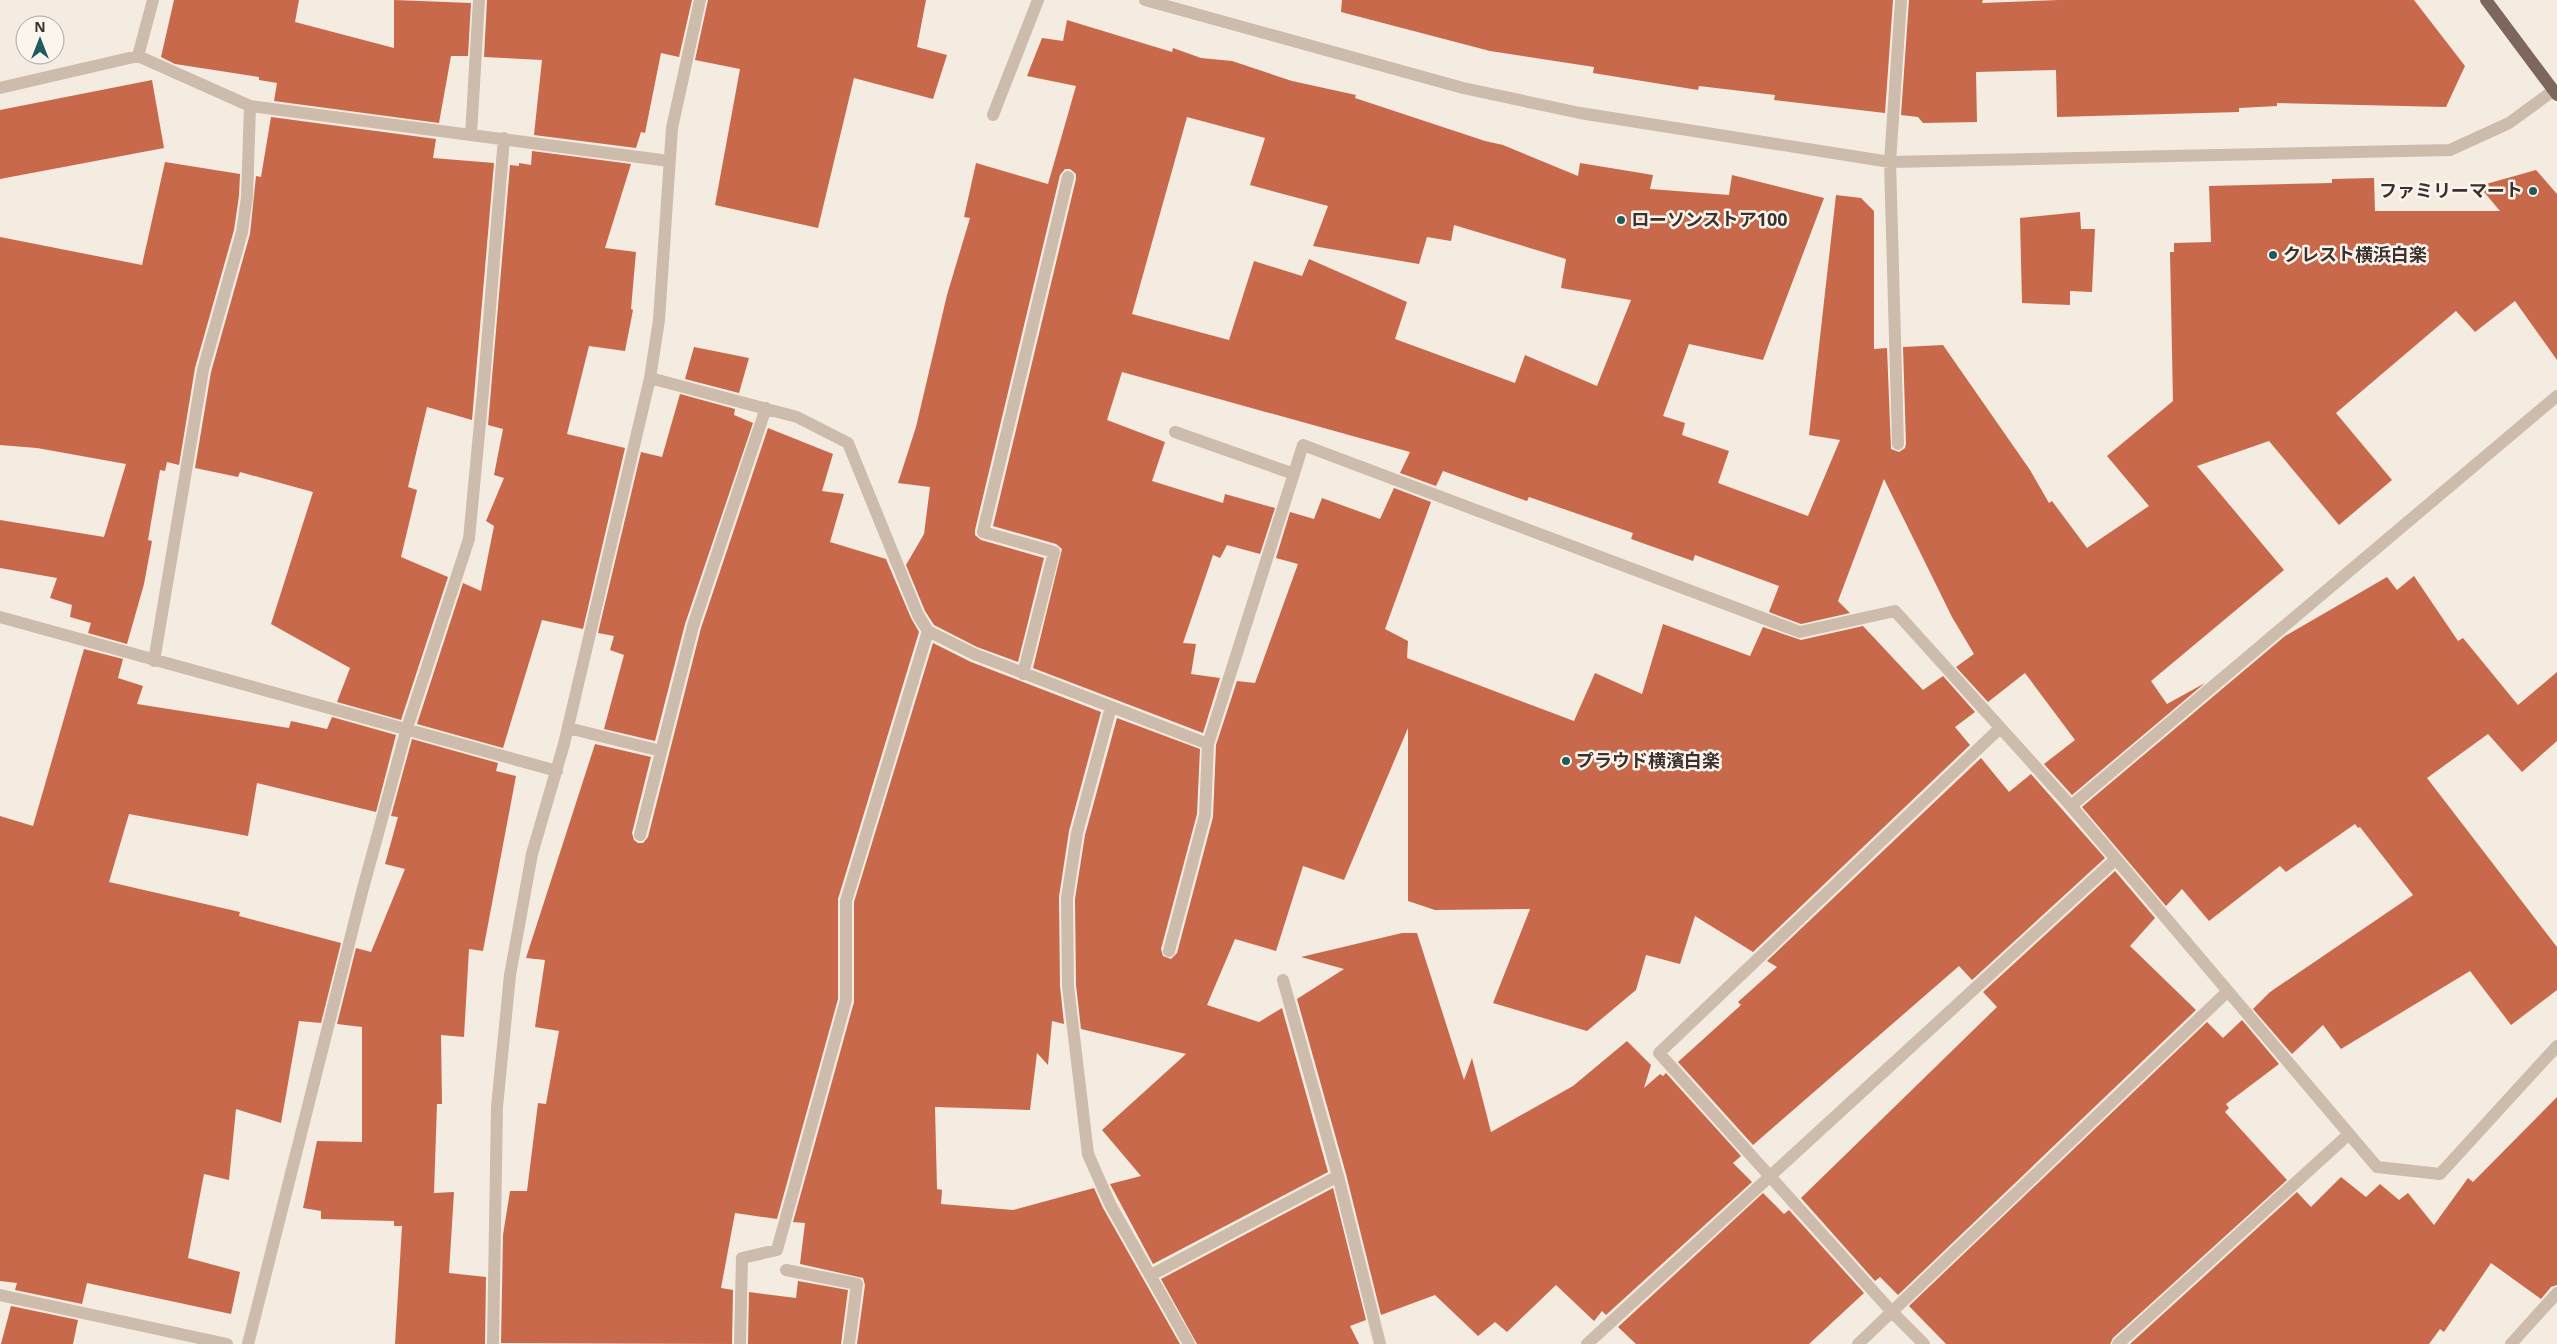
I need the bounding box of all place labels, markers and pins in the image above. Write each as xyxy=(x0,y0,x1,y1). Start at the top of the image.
place label: ファミリーマート xyxy=(2379,178,2523,202)
marker: ファミリーマート xyxy=(2527,185,2539,197)
place label: ローソンストア100 xyxy=(1631,207,1788,231)
marker: ローソンストア100 xyxy=(1615,214,1627,226)
place label: クレスト横浜白楽 xyxy=(2283,242,2427,266)
marker: クレスト横浜白楽 xyxy=(2267,249,2279,261)
place label: プラウド横濱白楽 xyxy=(1576,748,1720,772)
marker: プラウド横濱白楽 xyxy=(1560,755,1572,767)

